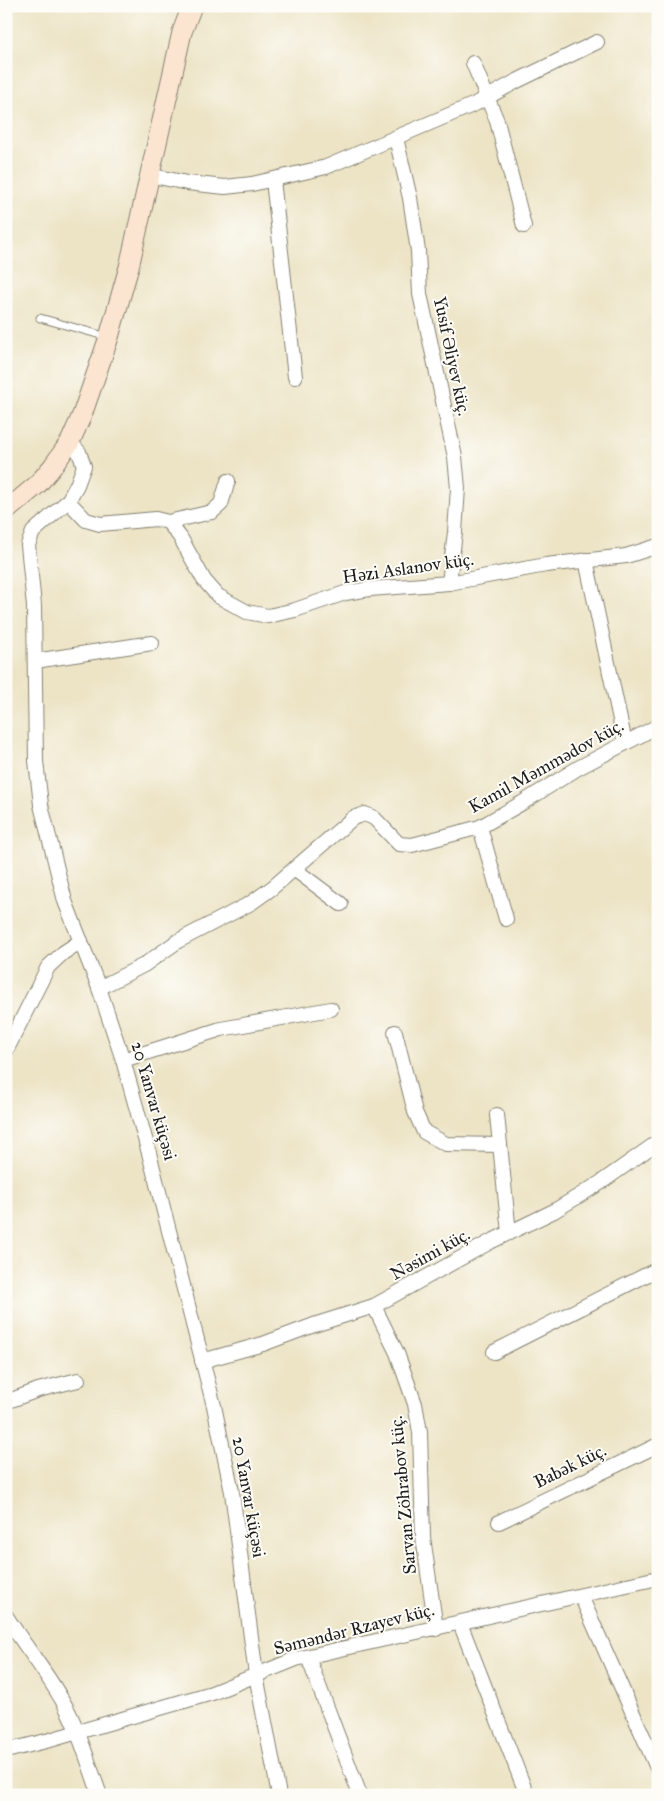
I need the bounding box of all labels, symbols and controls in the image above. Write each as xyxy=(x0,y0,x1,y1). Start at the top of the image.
street label: Yusif Əliyev küç. xyxy=(429,294,475,418)
street label: Həzi Aslanov küç. xyxy=(341,548,475,588)
street label: Kamil Məmmədov küç. xyxy=(465,714,627,818)
street label: 20 Yanvar küçəsi xyxy=(127,1039,181,1163)
street label: Nəsimi küç. xyxy=(386,1223,474,1285)
street label: Sarvan Zöhrabov küç. xyxy=(385,1415,421,1575)
street label: 20 Yanvar küçəsi xyxy=(228,1435,270,1559)
street label: Babək küç. xyxy=(530,1439,610,1493)
street label: Səməndər Rzayev küç. xyxy=(271,1598,437,1660)

